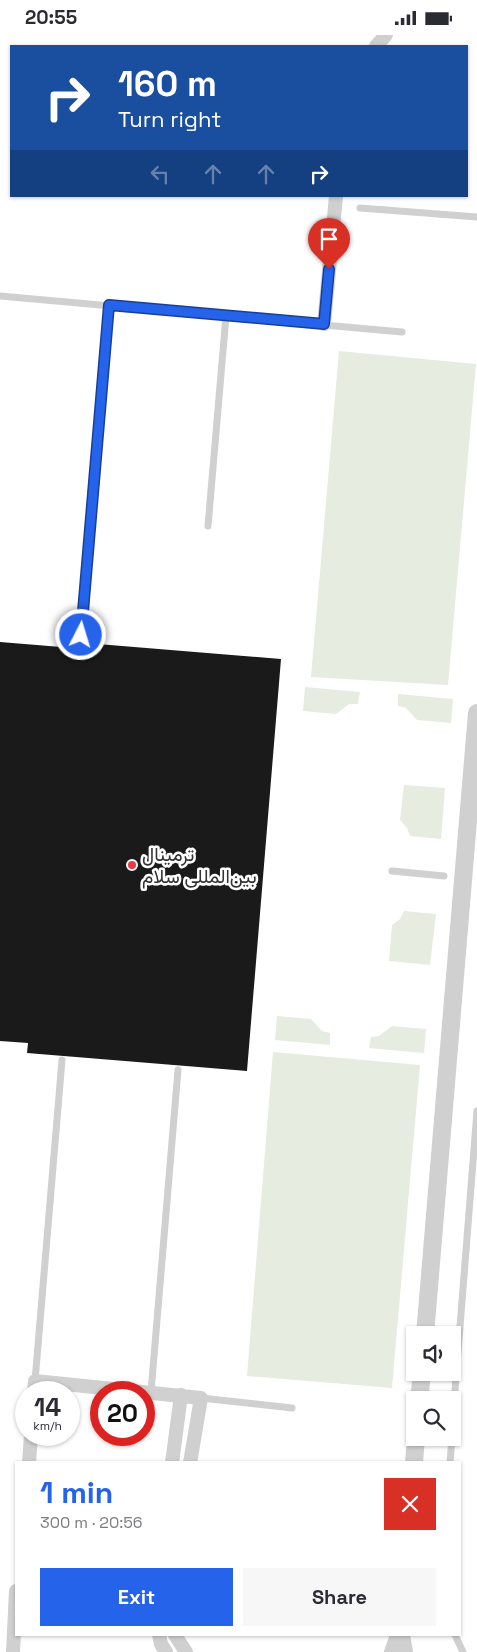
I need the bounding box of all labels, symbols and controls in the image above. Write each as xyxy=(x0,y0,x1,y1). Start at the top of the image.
text: 20:55 xyxy=(25,5,77,30)
text: 160 m xyxy=(118,62,217,106)
icon: right xyxy=(35,65,100,130)
text: Turn right xyxy=(118,105,221,133)
icon: left xyxy=(146,160,174,188)
icon: ahead xyxy=(199,160,227,188)
icon: ahead xyxy=(252,160,280,188)
icon: right xyxy=(305,160,333,188)
pin xyxy=(308,218,350,269)
icon: arrive xyxy=(315,225,343,253)
position arrow xyxy=(54,608,106,660)
place label: ترمینال بین‌المللی سلام xyxy=(142,842,257,889)
marker: ترمینال بین‌المللی سلام xyxy=(126,859,138,871)
map controls xyxy=(406,1326,461,1446)
button: sound xyxy=(406,1326,461,1381)
speed limit sign: 20 xyxy=(90,1381,155,1446)
text: 14 xyxy=(34,1391,61,1423)
button: search xyxy=(406,1391,461,1446)
text: km/h xyxy=(33,1418,62,1434)
text: 1 min xyxy=(40,1473,113,1512)
button: close xyxy=(384,1478,436,1530)
text: 300 m · 20:56 xyxy=(40,1512,143,1533)
button: Exit xyxy=(40,1568,233,1626)
button: Share xyxy=(243,1568,436,1626)

